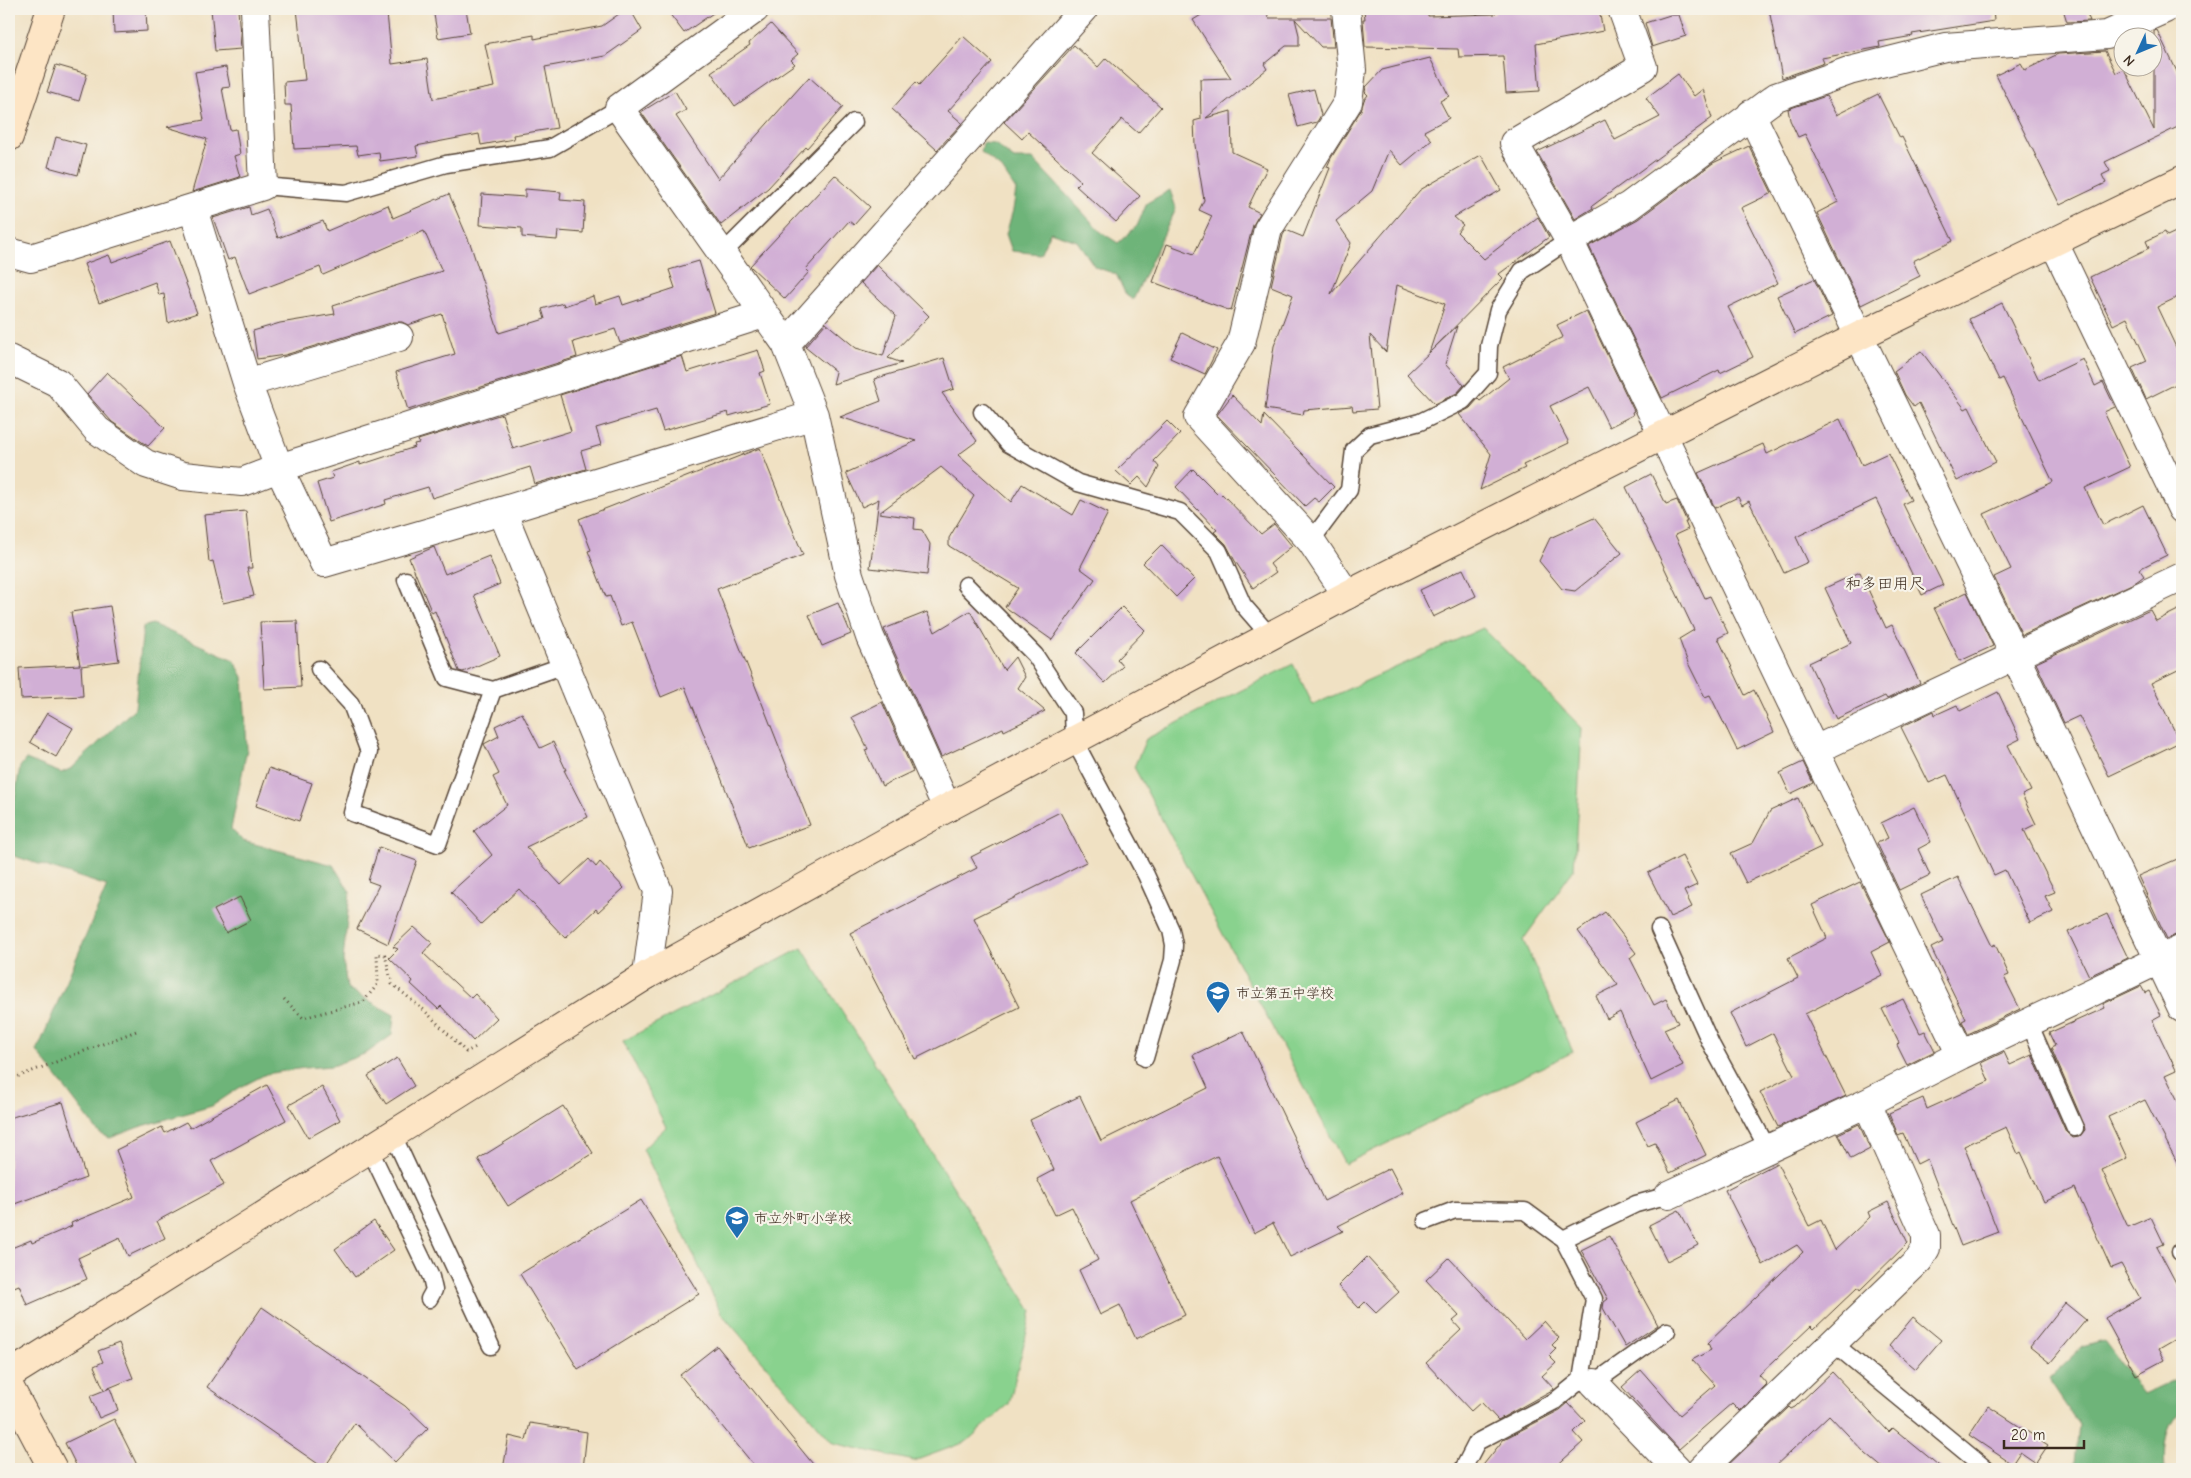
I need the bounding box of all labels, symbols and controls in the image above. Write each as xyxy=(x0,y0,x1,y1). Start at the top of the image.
north arrow xyxy=(2114,28,2164,78)
text: N xyxy=(2120,51,2138,70)
district label: 和多田用尺 xyxy=(1845,575,1925,593)
school or university icon: 市立第五中学校 xyxy=(1205,980,1231,1014)
place label: 市立第五中学校 xyxy=(1236,985,1334,1002)
school or university icon: 市立外町小学校 xyxy=(724,1205,750,1239)
place label: 市立外町小学校 xyxy=(754,1210,852,1227)
scale bar xyxy=(2004,1418,2084,1450)
text: 20 m xyxy=(2011,1426,2045,1444)

